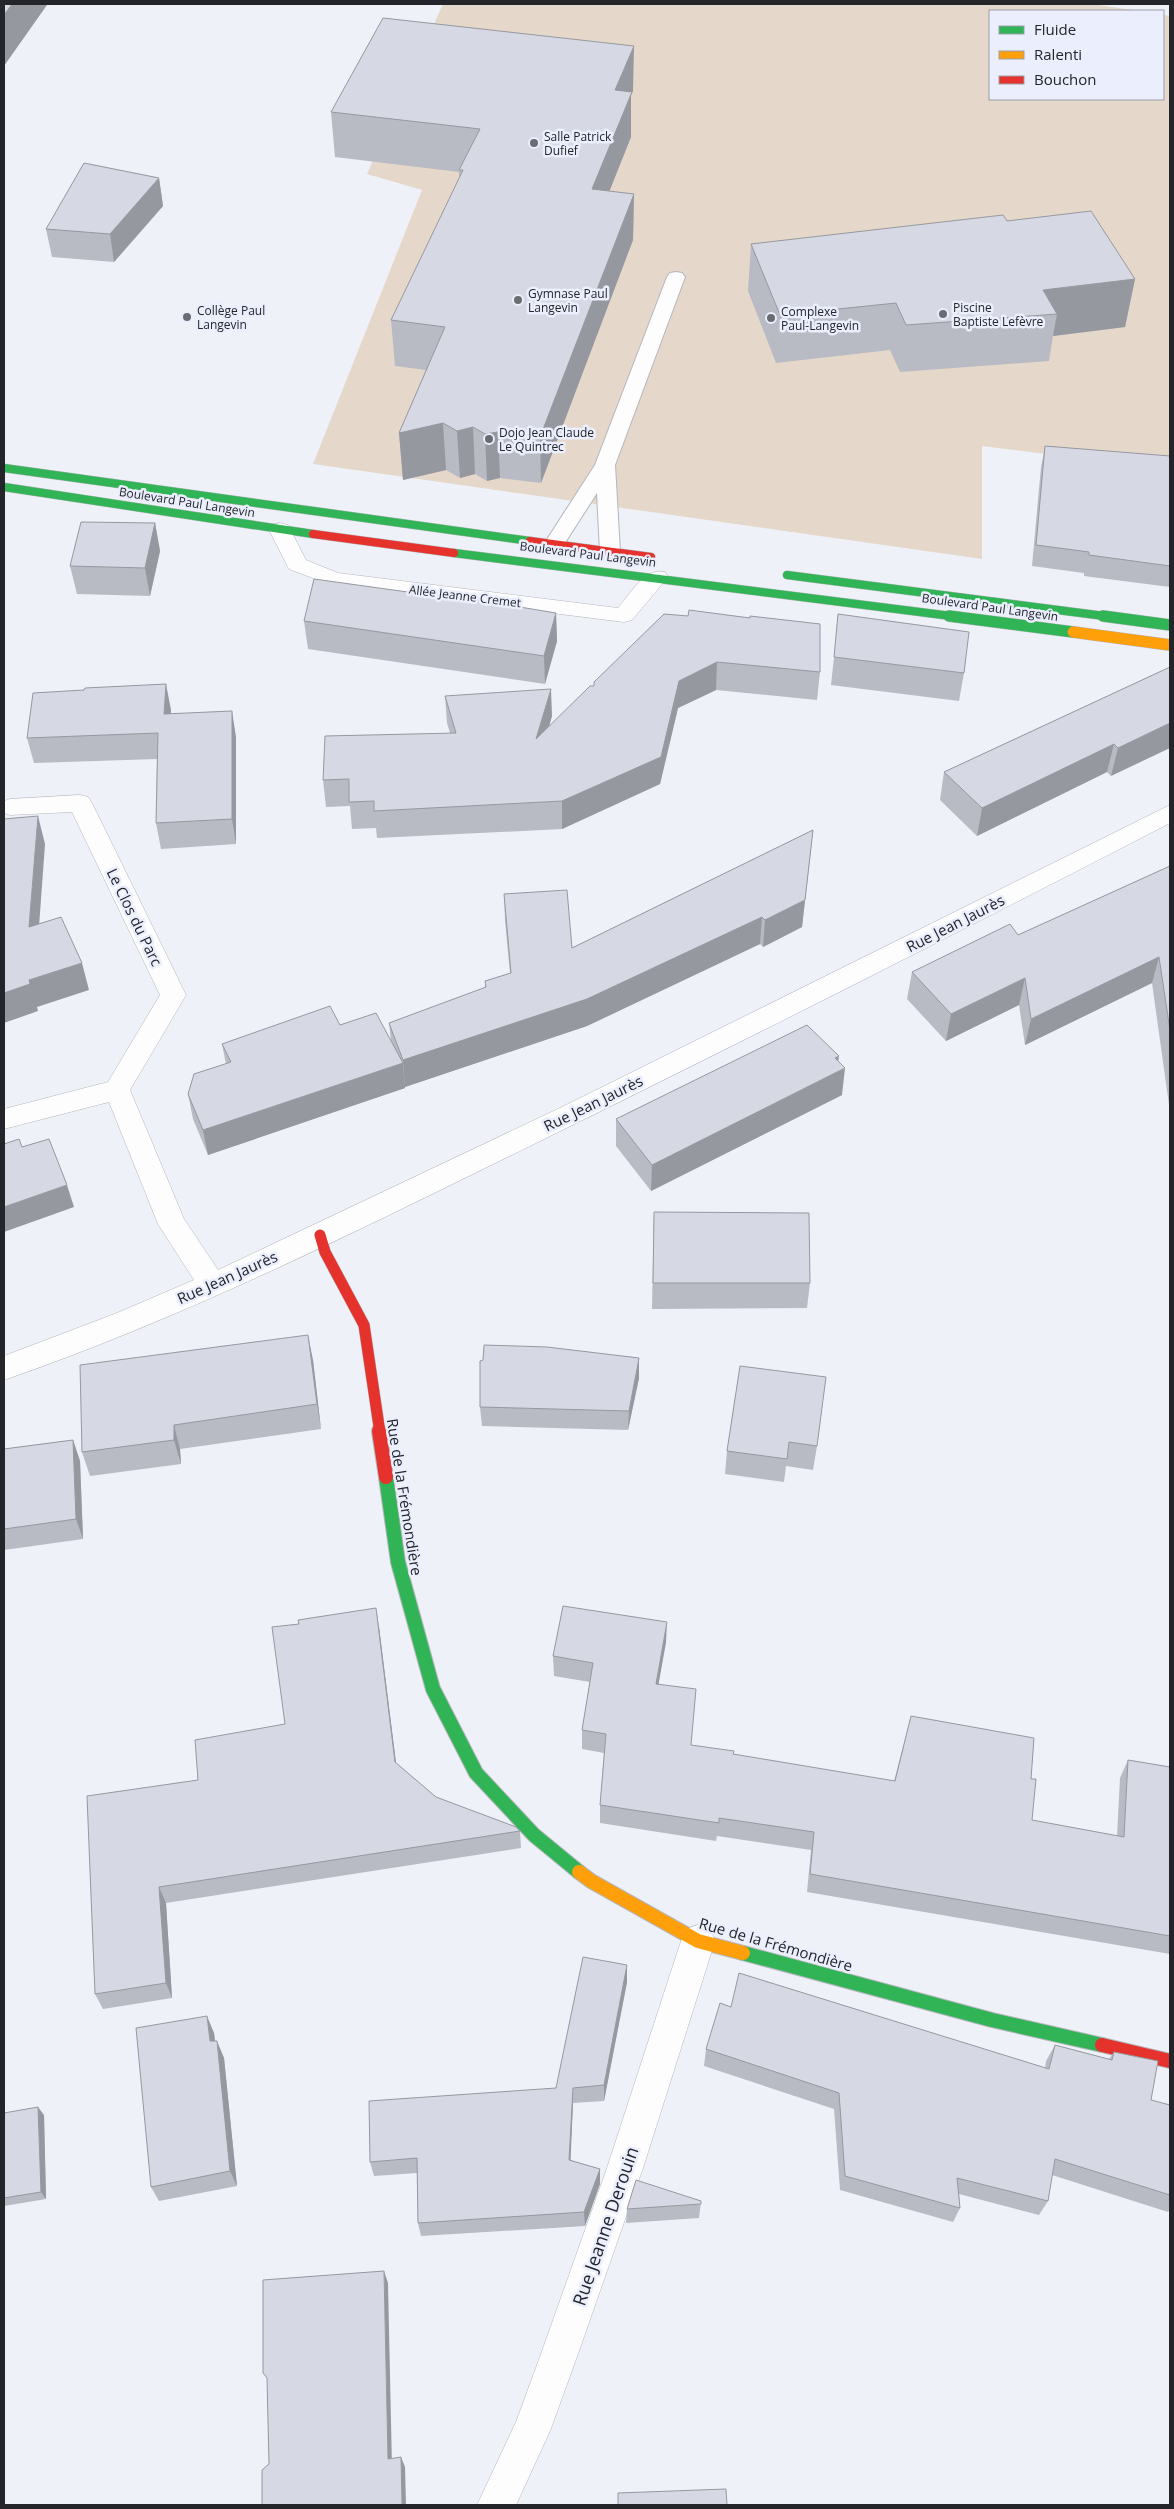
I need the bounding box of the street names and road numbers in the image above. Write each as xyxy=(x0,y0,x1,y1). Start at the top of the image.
street label: Boulevard Paul Langevin xyxy=(118,483,256,521)
street label: Boulevard Paul Langevin xyxy=(519,537,657,571)
street label: Allée Jeanne Cremet xyxy=(408,581,522,611)
street label: Boulevard Paul Langevin xyxy=(921,589,1059,625)
street label: Le Clos du Parc xyxy=(103,865,167,969)
street label: Rue Jean Jaurès xyxy=(902,890,1008,956)
street label: Rue Jean Jaurès xyxy=(540,1070,646,1136)
street label: Rue Jean Jaurès xyxy=(174,1246,280,1308)
street label: Rue de la Frémondière xyxy=(383,1417,427,1577)
street label: Rue de la Frémondière xyxy=(697,1913,855,1975)
street label: Rue Jeanne Derouin xyxy=(567,2143,643,2309)

